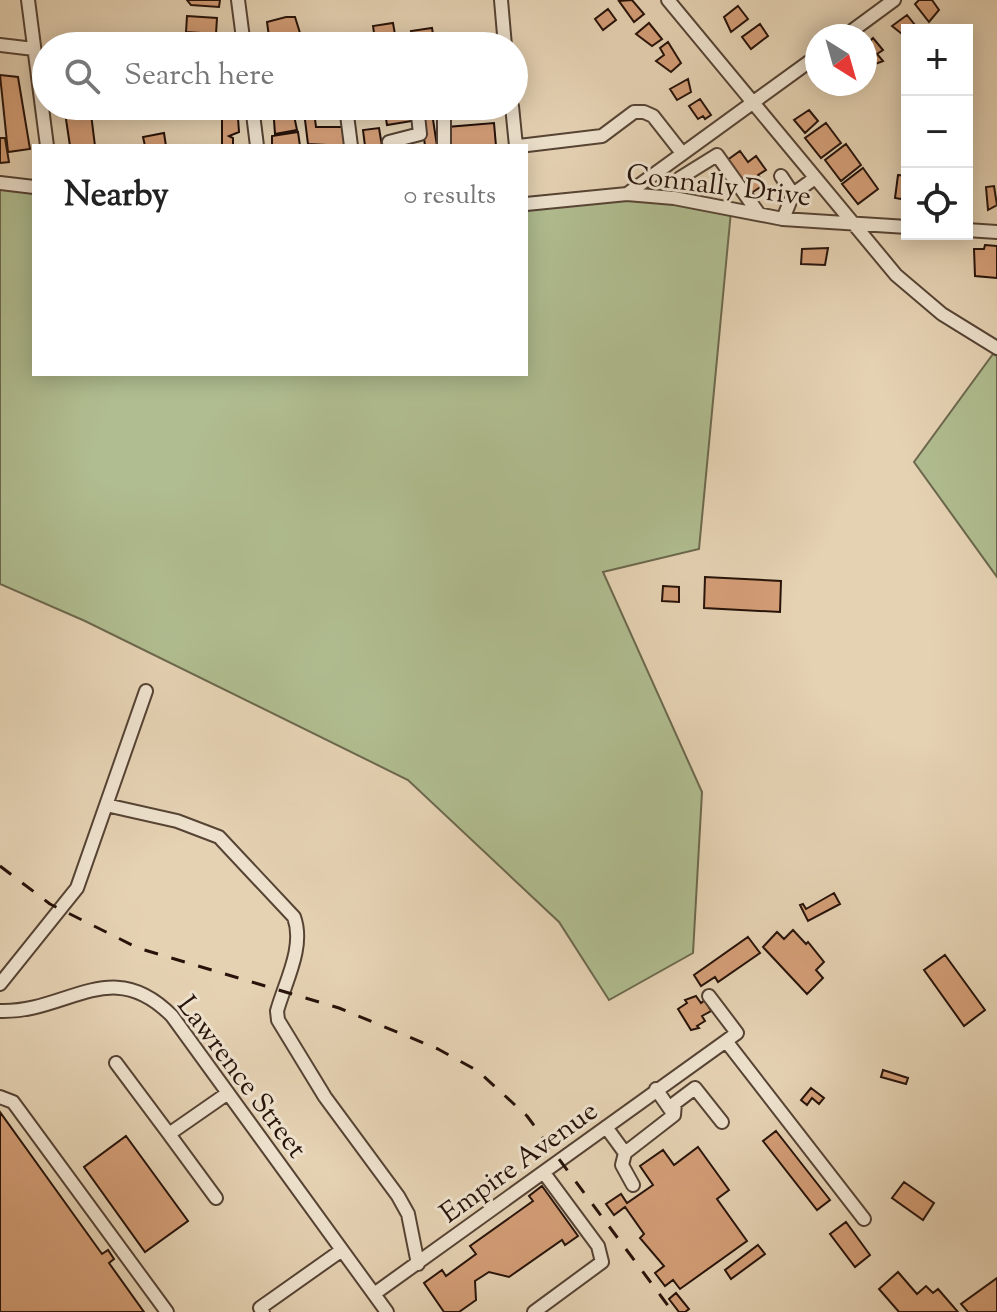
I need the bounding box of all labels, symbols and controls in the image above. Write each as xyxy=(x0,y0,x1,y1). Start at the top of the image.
north arrow xyxy=(805,24,877,96)
map controls xyxy=(901,24,973,240)
button: + xyxy=(901,24,973,96)
search box xyxy=(32,32,528,120)
icon: search xyxy=(60,54,104,98)
text: Search here xyxy=(124,55,274,98)
button: − xyxy=(901,96,973,168)
street label: Connally Drive xyxy=(624,156,813,218)
button: locate xyxy=(901,168,973,240)
text: Nearby xyxy=(64,172,169,221)
text: 0 results xyxy=(404,178,496,215)
street label: Lawrence Street xyxy=(166,988,315,1168)
street label: Empire Avenue xyxy=(433,1093,607,1234)

